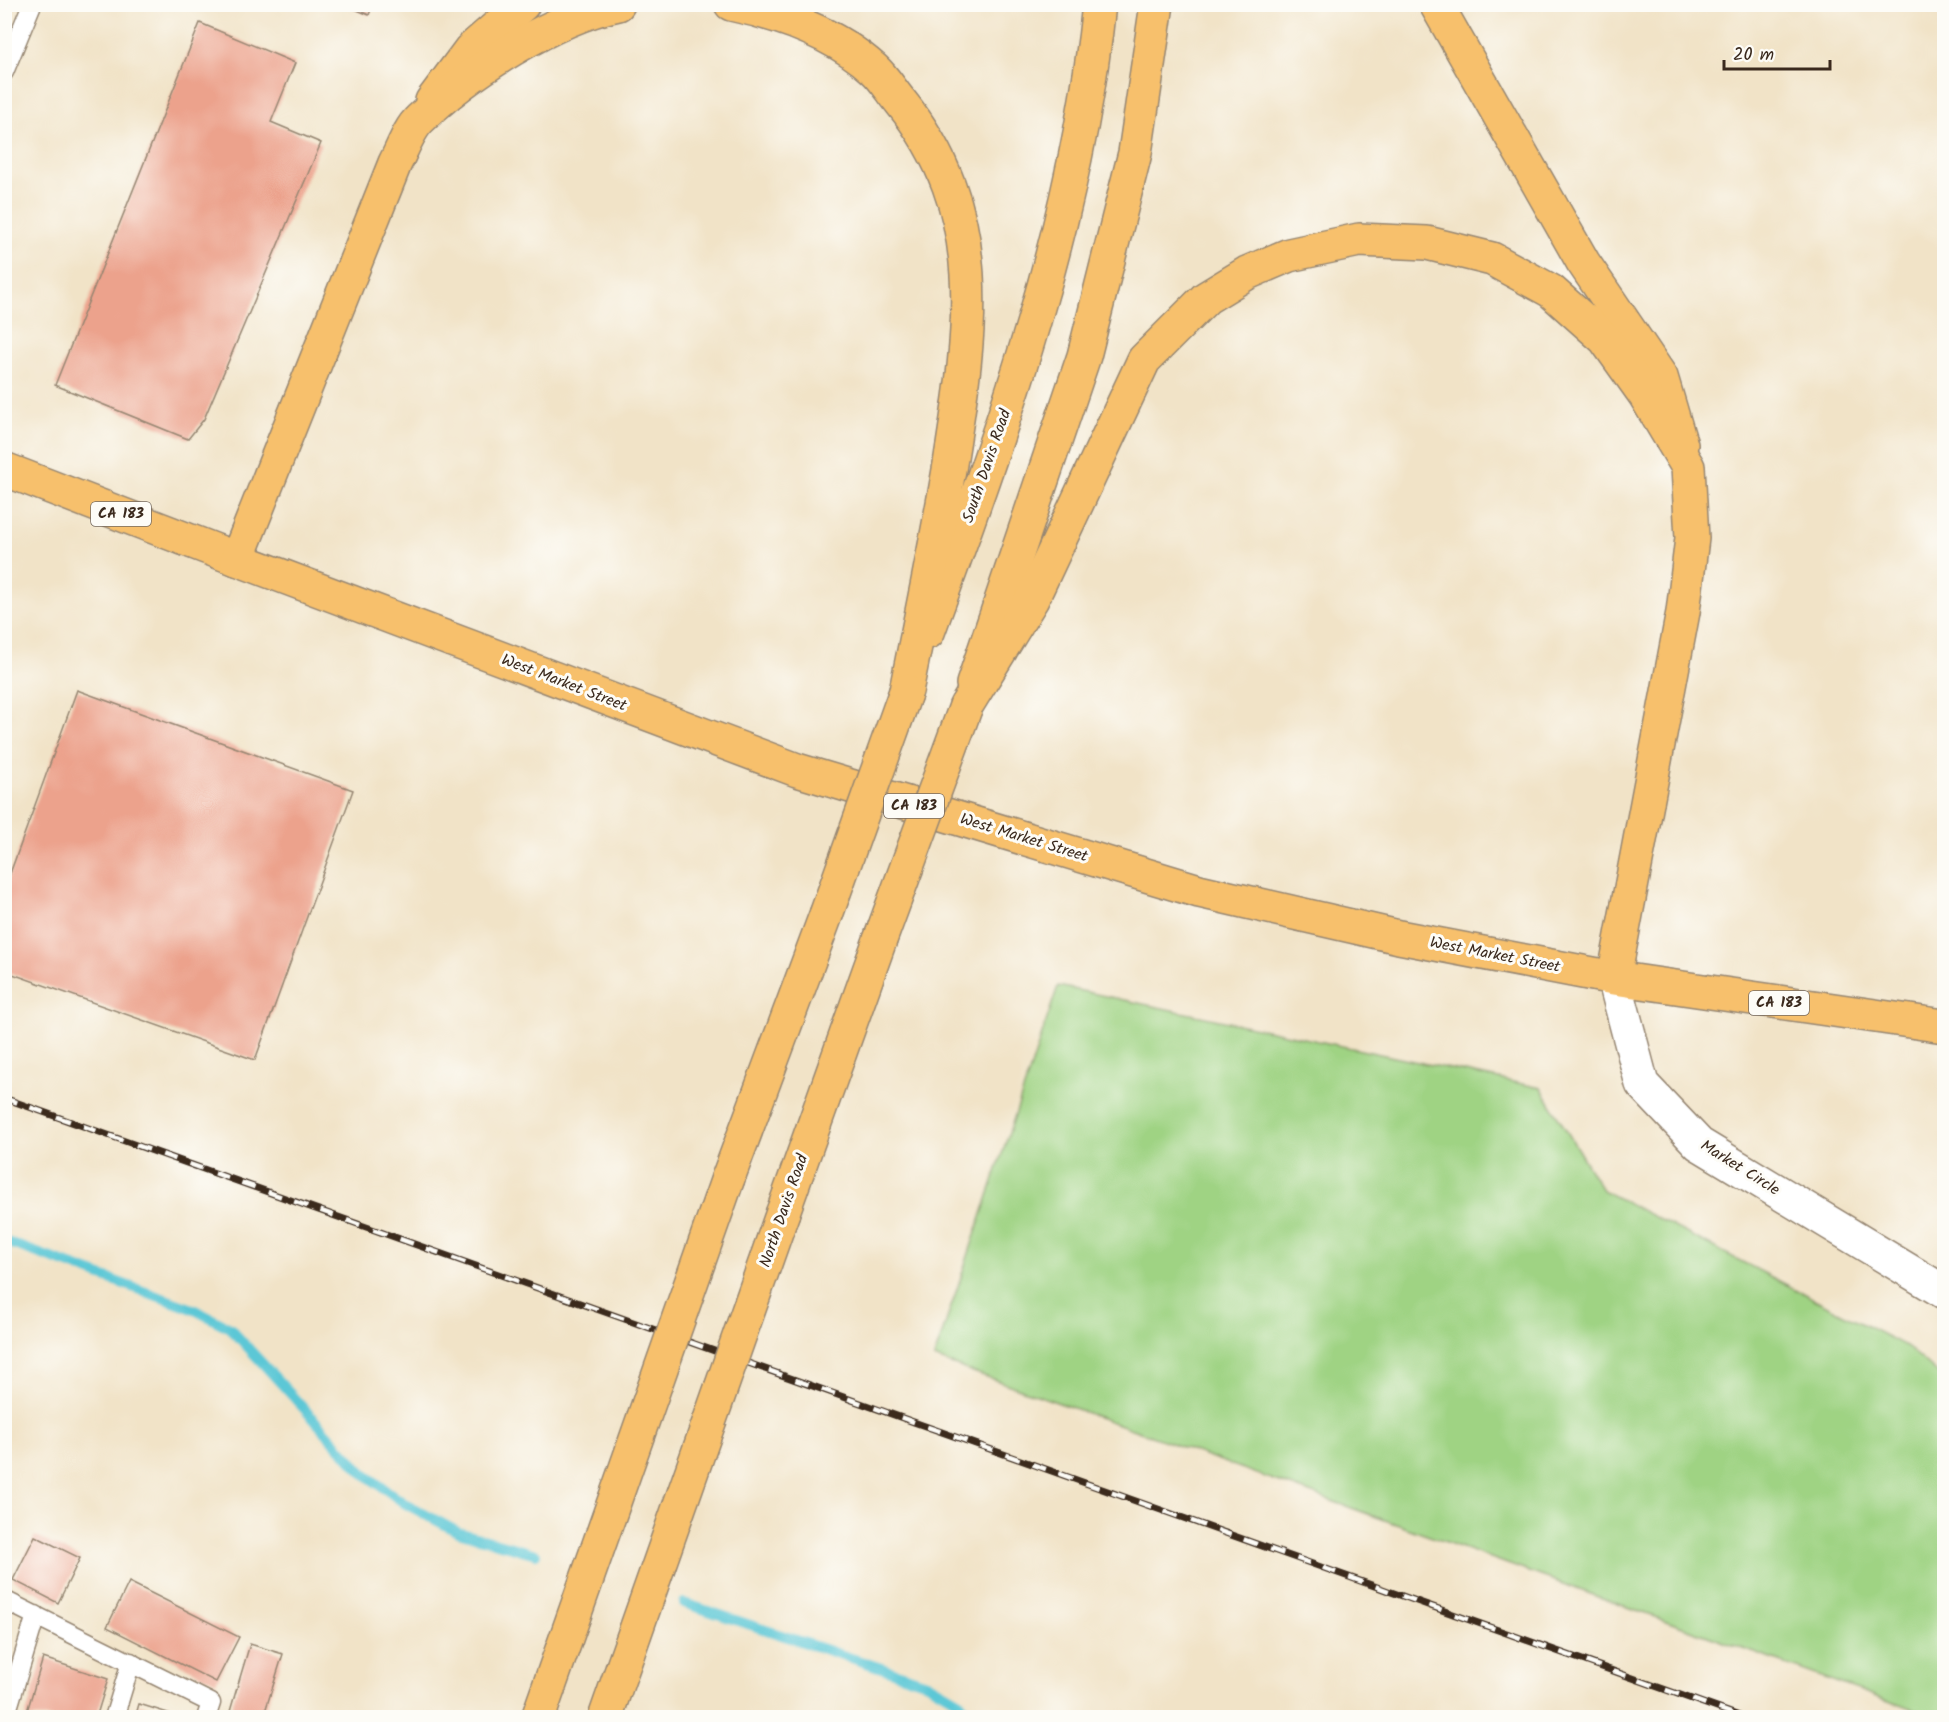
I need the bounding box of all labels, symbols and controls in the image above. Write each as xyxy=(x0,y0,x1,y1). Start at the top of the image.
scale bar xyxy=(1724,33,1830,71)
text: 20 m xyxy=(1733,41,1774,70)
street label: South Davis Road xyxy=(956,405,1018,526)
road number: CA 183 xyxy=(91,502,151,526)
street label: West Market Street xyxy=(498,648,631,719)
road number: CA 183 xyxy=(884,794,944,818)
street label: West Market Street xyxy=(957,807,1092,870)
street label: West Market Street xyxy=(1428,930,1563,980)
road number: CA 183 xyxy=(1749,991,1809,1015)
street label: Market Circle xyxy=(1695,1134,1785,1202)
street label: North Davis Road xyxy=(753,1150,815,1271)

